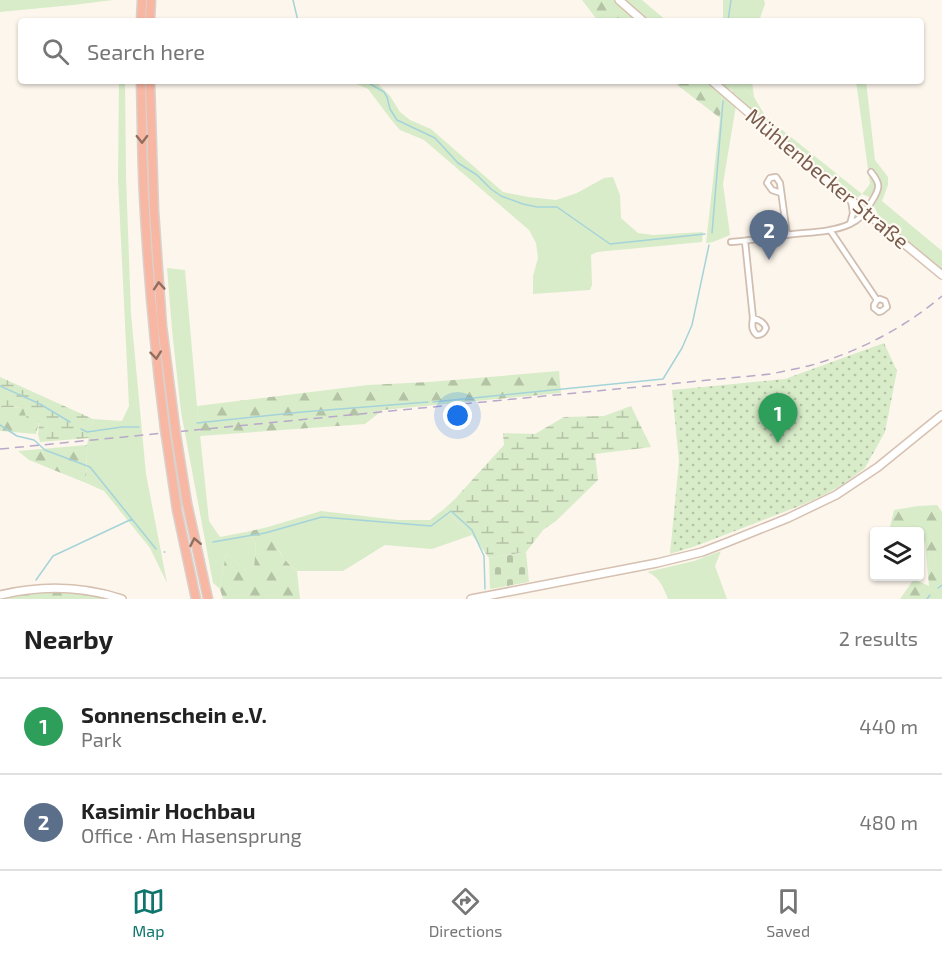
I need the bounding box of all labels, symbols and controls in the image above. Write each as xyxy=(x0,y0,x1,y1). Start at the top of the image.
search box xyxy=(18,18,924,84)
icon: search xyxy=(39,35,72,68)
text: Search here xyxy=(87,38,205,64)
street label: Mühlenbecker Straße xyxy=(741,102,915,253)
one-way arrow xyxy=(136,135,149,144)
pin: 2 xyxy=(750,210,788,260)
one-way arrow xyxy=(153,281,166,290)
one-way arrow xyxy=(149,350,162,360)
pin: 1 xyxy=(758,394,798,443)
your location xyxy=(443,401,472,430)
map controls xyxy=(870,527,924,581)
button: layers xyxy=(870,527,924,581)
one-way arrow xyxy=(189,537,202,547)
text: Nearby xyxy=(24,623,113,654)
text: 2 results xyxy=(839,626,918,650)
text: Sonnenschein e.V. xyxy=(81,701,267,727)
text: 1 xyxy=(39,714,48,738)
text: 440 m xyxy=(859,714,918,738)
text: Park xyxy=(81,727,122,751)
text: Kasimir Hochbau xyxy=(81,797,256,823)
text: 2 xyxy=(38,810,49,834)
text: 480 m xyxy=(860,810,918,834)
text: Office · Am Hasensprung xyxy=(81,823,302,847)
tab: Map xyxy=(132,885,165,940)
tab: Directions xyxy=(429,885,502,940)
tab: Saved xyxy=(766,885,810,940)

